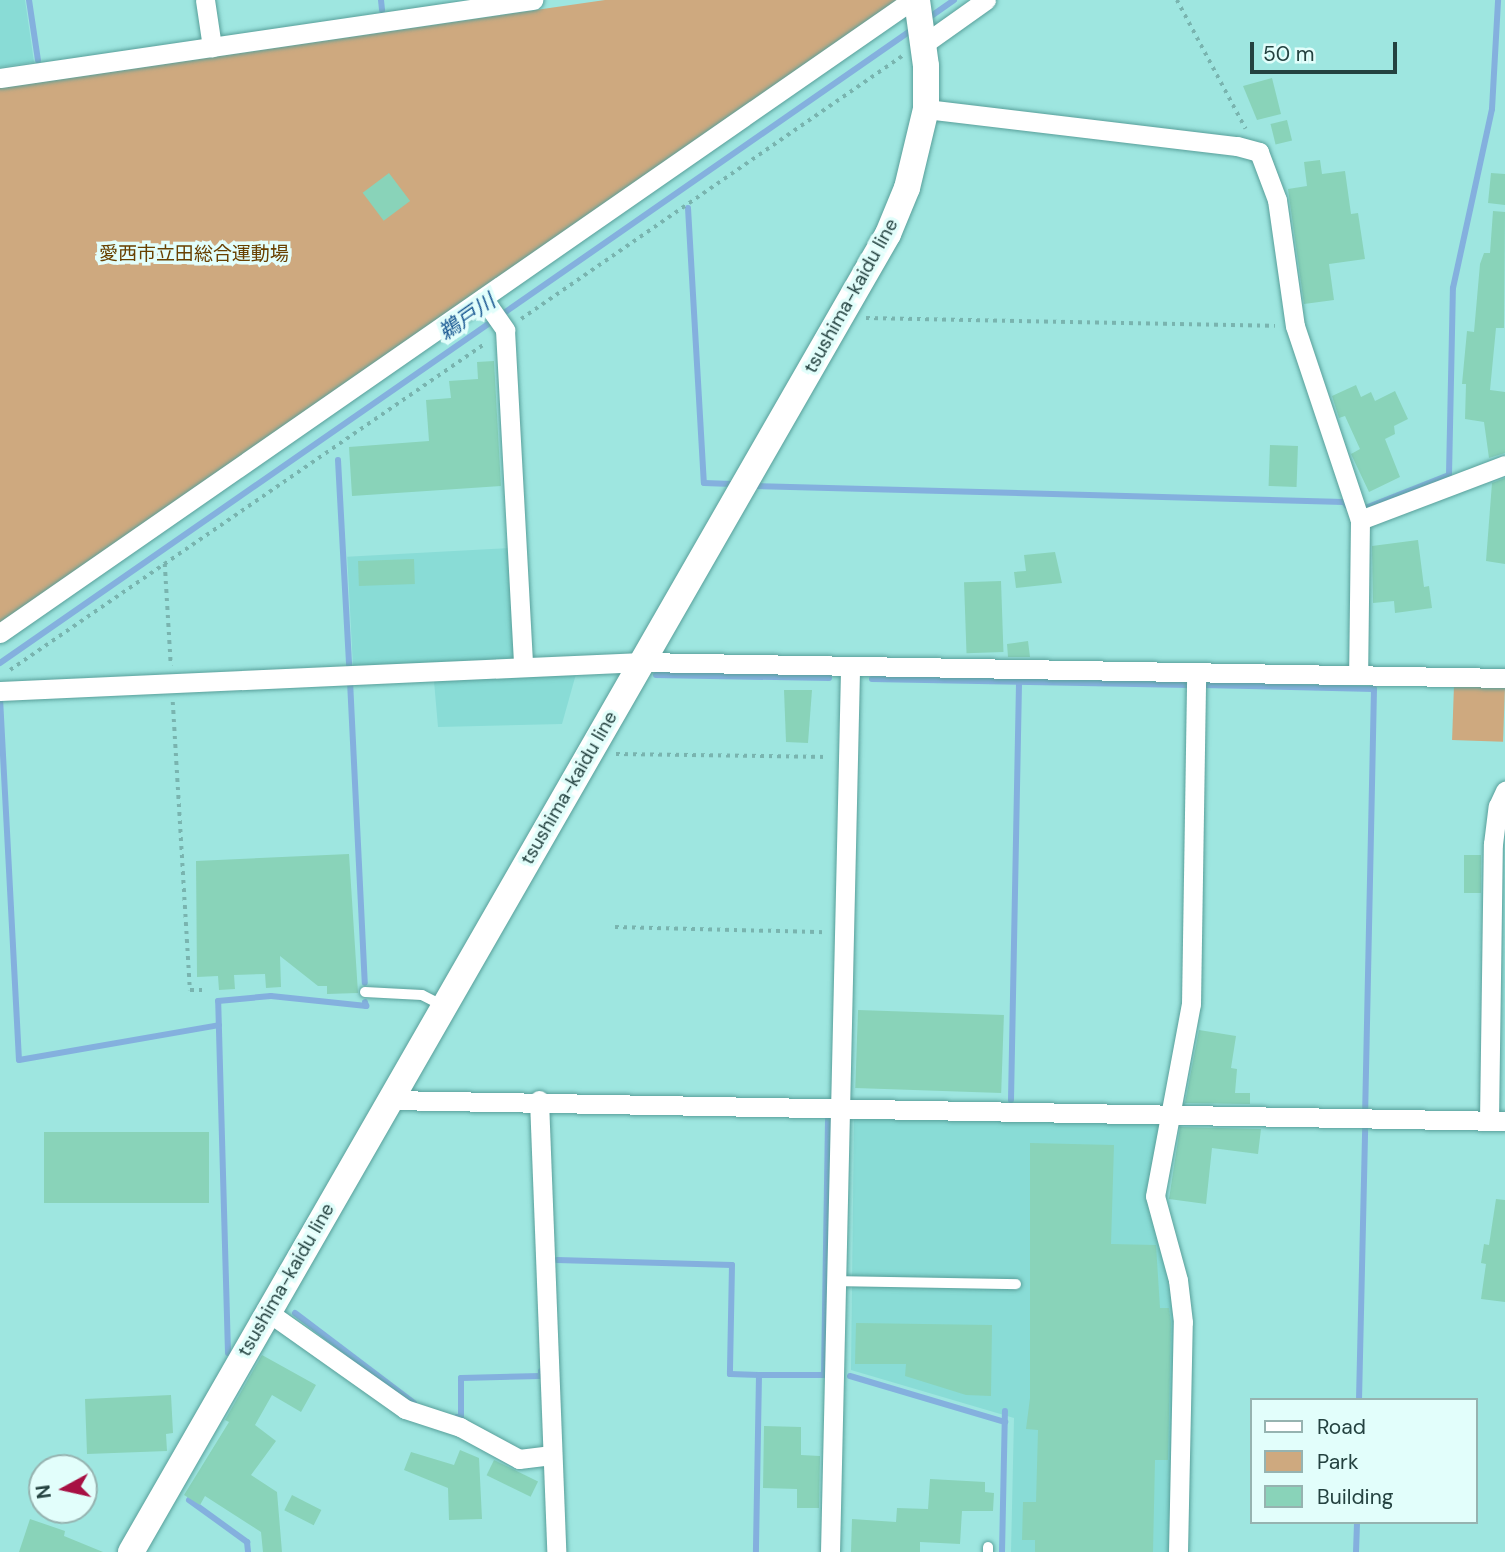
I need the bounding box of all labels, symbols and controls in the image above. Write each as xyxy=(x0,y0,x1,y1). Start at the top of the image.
scale bar xyxy=(1253,28,1400,72)
text: 50 m xyxy=(1263,40,1314,68)
street label: tsushima-kaidu line xyxy=(799,215,903,377)
park label: 愛西市立田総合運動場 xyxy=(99,243,289,265)
water label: 鵜戸川 xyxy=(434,289,500,345)
street label: tsushima-kaidu line xyxy=(516,707,622,869)
street label: tsushima-kaidu line xyxy=(233,1199,339,1361)
legend xyxy=(1250,1398,1477,1524)
text: Road xyxy=(1317,1413,1366,1441)
text: Park xyxy=(1317,1448,1358,1476)
north arrow xyxy=(28,1454,98,1524)
text: N xyxy=(30,1483,57,1500)
text: Building xyxy=(1317,1483,1393,1511)

